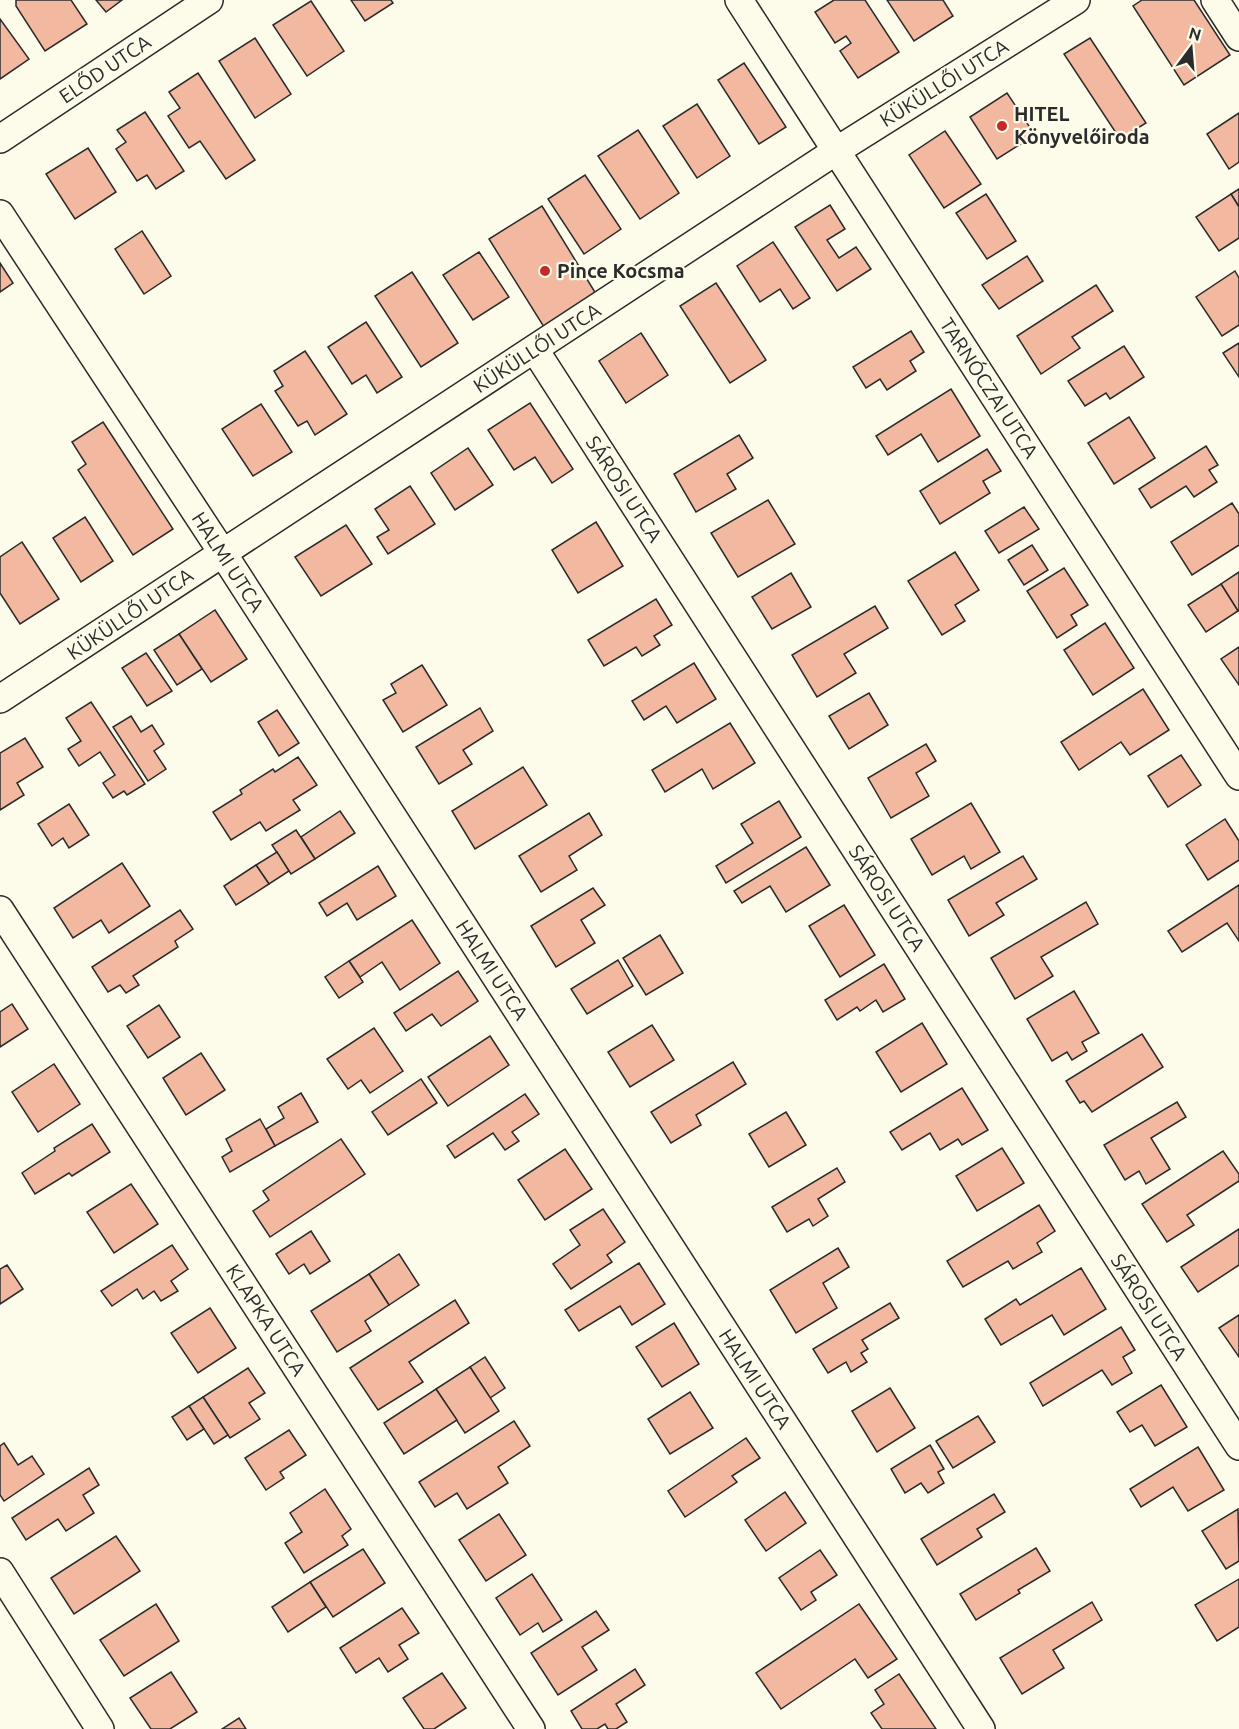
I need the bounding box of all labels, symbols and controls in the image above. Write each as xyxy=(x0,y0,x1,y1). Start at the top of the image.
north arrow xyxy=(1161,18,1221,78)
text: N xyxy=(1187,23,1203,44)
street label: ELŐD UTCA xyxy=(55,30,155,108)
street label: KÜKÜLLŐI UTCA xyxy=(875,34,1012,131)
place label: HITEL Könyvelőiroda xyxy=(1014,102,1150,148)
marker: HITEL Könyvelőiroda xyxy=(995,119,1009,133)
place label: Pince Kocsma xyxy=(557,259,685,282)
marker: Pince Kocsma xyxy=(538,264,552,278)
street label: KÜKÜLLŐI UTCA xyxy=(469,298,605,397)
street label: TARNÓCZAI UTCA xyxy=(936,313,1043,462)
street label: SÁROSI UTCA xyxy=(582,431,667,546)
street label: HALMI UTCA xyxy=(188,508,269,616)
street label: KÜKÜLLŐI UTCA xyxy=(62,563,197,664)
street label: SÁROSI UTCA xyxy=(845,840,930,955)
street label: HALMI UTCA xyxy=(452,916,533,1024)
street label: SÁROSI UTCA xyxy=(1107,1249,1192,1364)
street label: KLAPKA UTCA xyxy=(222,1260,311,1380)
street label: HALMI UTCA xyxy=(715,1325,796,1433)

